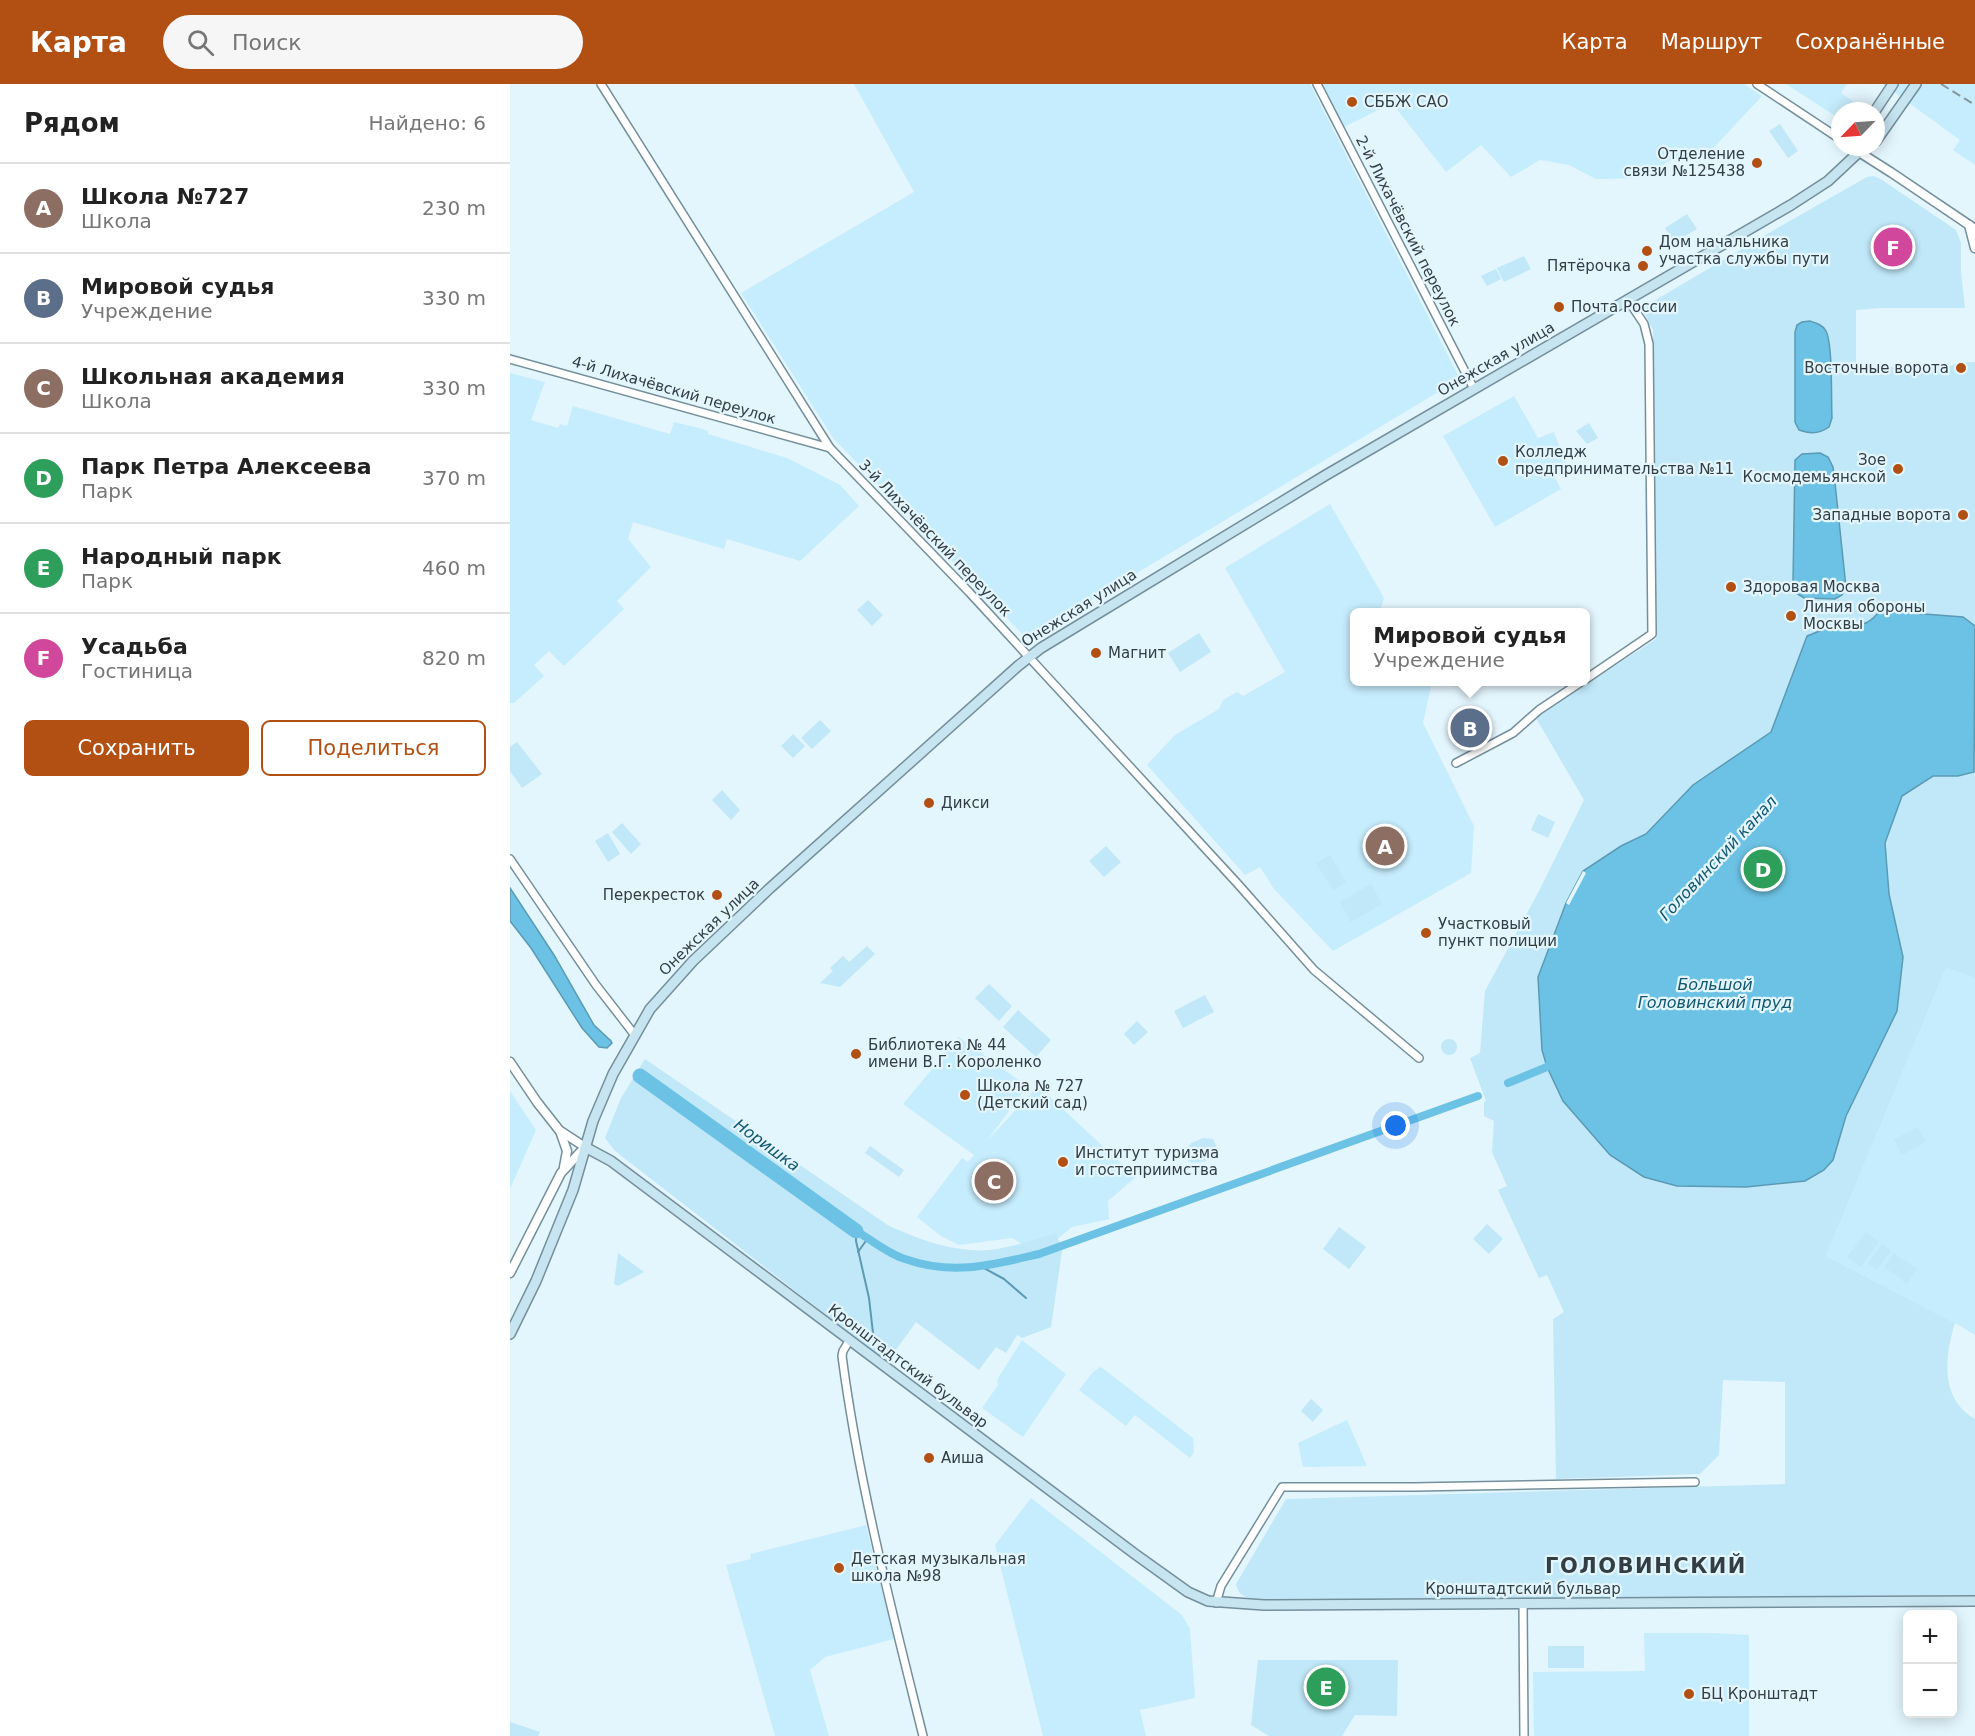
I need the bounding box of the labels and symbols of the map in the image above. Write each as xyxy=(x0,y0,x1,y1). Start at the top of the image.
place label: СББЖ САО xyxy=(1364,93,1449,111)
marker: СББЖ САО xyxy=(1345,95,1359,109)
north arrow xyxy=(1831,102,1885,156)
street label: 2-й Лихачёвский переулок xyxy=(1352,133,1464,329)
place label: Отделение связи №125438 xyxy=(1624,145,1745,180)
marker: Отделение связи №125438 xyxy=(1750,156,1764,170)
pin: F xyxy=(1874,224,1912,270)
place label: Дом начальника участка службы пути xyxy=(1659,233,1829,268)
marker: Дом начальника участка службы пути xyxy=(1640,244,1654,258)
place label: Пятёрочка xyxy=(1547,257,1631,275)
marker: Пятёрочка xyxy=(1636,259,1650,273)
place label: Почта России xyxy=(1571,298,1677,316)
marker: Почта России xyxy=(1552,300,1566,314)
street label: Онежская улица xyxy=(1434,318,1558,400)
street label: 4-й Лихачёвский переулок xyxy=(570,352,778,428)
place label: Восточные ворота xyxy=(1804,359,1949,377)
marker: Восточные ворота xyxy=(1954,361,1968,375)
place label: Колледж предпринимательства №11 xyxy=(1515,443,1734,478)
place label: Зое Космодемьянской xyxy=(1743,451,1886,486)
marker: Колледж предпринимательства №11 xyxy=(1496,454,1510,468)
street label: 3-й Лихачёвский переулок xyxy=(855,456,1015,620)
marker: Зое Космодемьянской xyxy=(1891,462,1905,476)
place label: Западные ворота xyxy=(1813,506,1951,524)
marker: Западные ворота xyxy=(1956,508,1970,522)
street label: Онежская улица xyxy=(1018,565,1140,651)
place label: Здоровая Москва xyxy=(1743,578,1880,596)
marker: Здоровая Москва xyxy=(1724,580,1738,594)
place label: Линия обороны Москвы xyxy=(1803,598,1925,633)
marker: Линия обороны Москвы xyxy=(1784,609,1798,623)
place label: Магнит xyxy=(1108,644,1167,662)
marker: Магнит xyxy=(1089,646,1103,660)
pin: B xyxy=(1450,706,1490,750)
water label: Головинский канал xyxy=(1655,792,1781,924)
place label: Дикси xyxy=(941,794,990,812)
marker: Дикси xyxy=(922,796,936,810)
pin: A xyxy=(1366,824,1404,868)
pin: D xyxy=(1744,846,1782,892)
street label: Онежская улица xyxy=(655,875,763,979)
place label: Перекресток xyxy=(603,886,705,904)
marker: Перекресток xyxy=(710,888,724,902)
place label: Участковый пункт полиции xyxy=(1438,915,1557,950)
marker: Участковый пункт полиции xyxy=(1419,926,1433,940)
water label: Большой Головинский пруд xyxy=(1638,975,1792,1012)
place label: Библиотека № 44 имени В.Г. Короленко xyxy=(868,1036,1042,1071)
marker: Библиотека № 44 имени В.Г. Короленко xyxy=(849,1047,863,1061)
place label: Школа № 727 (Детский сад) xyxy=(977,1077,1088,1112)
marker: Школа № 727 (Детский сад) xyxy=(958,1088,972,1102)
your location xyxy=(1381,1111,1410,1140)
water label: Норишка xyxy=(730,1115,804,1175)
place label: Институт туризма и гостеприимства xyxy=(1075,1144,1219,1179)
marker: Институт туризма и гостеприимства xyxy=(1056,1155,1070,1169)
pin: C xyxy=(974,1158,1014,1204)
street label: Кронштадтский бульвар xyxy=(824,1300,992,1432)
place label: Аиша xyxy=(941,1449,984,1467)
marker: Аиша xyxy=(922,1451,936,1465)
place label: Детская музыкальная школа №98 xyxy=(851,1550,1026,1585)
district label: ГОЛОВИНСКИЙ xyxy=(1545,1553,1747,1578)
marker: Детская музыкальная школа №98 xyxy=(832,1561,846,1575)
street label: Кронштадтский бульвар xyxy=(1425,1580,1621,1598)
pin: E xyxy=(1306,1664,1346,1710)
place label: БЦ Кронштадт xyxy=(1701,1685,1818,1703)
marker: БЦ Кронштадт xyxy=(1682,1687,1696,1701)

